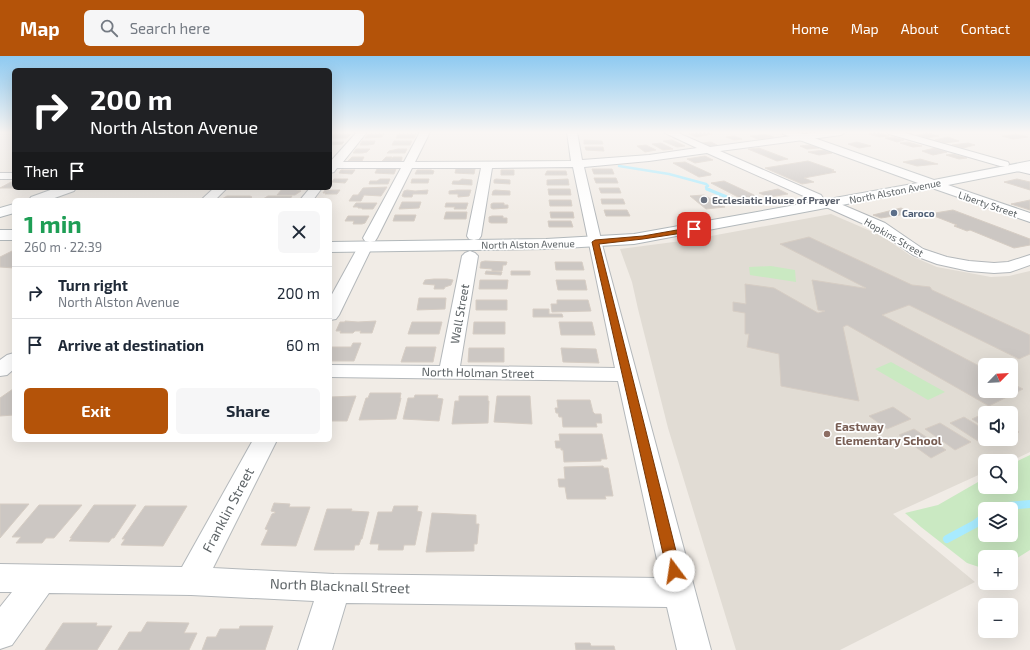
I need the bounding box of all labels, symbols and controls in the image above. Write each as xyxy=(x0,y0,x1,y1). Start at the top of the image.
search box xyxy=(84,10,364,46)
text: Map xyxy=(20,17,60,40)
icon: search xyxy=(98,17,120,39)
text: Search here xyxy=(130,19,210,37)
text: Home xyxy=(792,20,829,37)
text: Map xyxy=(851,20,879,37)
text: About xyxy=(901,20,939,37)
text: Contact xyxy=(961,20,1010,37)
text: 200 m xyxy=(90,82,172,116)
icon: right xyxy=(24,84,76,136)
text: North Alston Avenue xyxy=(90,116,258,138)
icon: arrive xyxy=(66,160,88,182)
text: Then xyxy=(24,162,58,180)
street label: North Alston Avenue xyxy=(848,176,942,206)
street label: Liberty Street xyxy=(957,188,1019,220)
place label: Ecclesiatic House of Prayer xyxy=(712,194,841,207)
marker: Ecclesiatic House of Prayer xyxy=(699,195,709,205)
place label: Caroco xyxy=(902,207,935,219)
marker: Caroco xyxy=(889,208,899,218)
text: 1 min xyxy=(24,209,82,238)
button: close xyxy=(278,211,320,253)
pin xyxy=(677,212,711,246)
street label: Hopkins Street xyxy=(862,215,926,259)
icon: arrive xyxy=(683,218,705,240)
street label: North Alston Avenue xyxy=(481,237,575,251)
text: 260 m · 22:39 xyxy=(24,239,102,255)
text: Turn right xyxy=(58,276,128,294)
icon: right xyxy=(24,282,46,304)
street label: Wall Street xyxy=(447,282,471,345)
text: 200 m xyxy=(277,284,320,302)
text: North Alston Avenue xyxy=(58,294,179,310)
icon: arrive xyxy=(24,334,46,356)
text: Arrive at destination xyxy=(58,336,204,354)
text: 60 m xyxy=(286,336,320,354)
north arrow xyxy=(978,358,1018,398)
map controls xyxy=(978,358,1018,638)
street label: North Holman Street xyxy=(421,364,535,380)
button: Exit xyxy=(24,388,168,434)
button: Share xyxy=(176,388,320,434)
button: sound xyxy=(978,406,1018,446)
place label: Eastway Elementary School xyxy=(835,419,942,448)
marker: Eastway Elementary School xyxy=(822,429,832,439)
button: search xyxy=(978,454,1018,494)
street label: Franklin Street xyxy=(198,464,257,555)
button: layers xyxy=(978,502,1018,542)
position arrow xyxy=(653,550,695,592)
button: + xyxy=(978,550,1018,590)
street label: North Blacknall Street xyxy=(270,575,410,596)
button: − xyxy=(978,598,1018,638)

